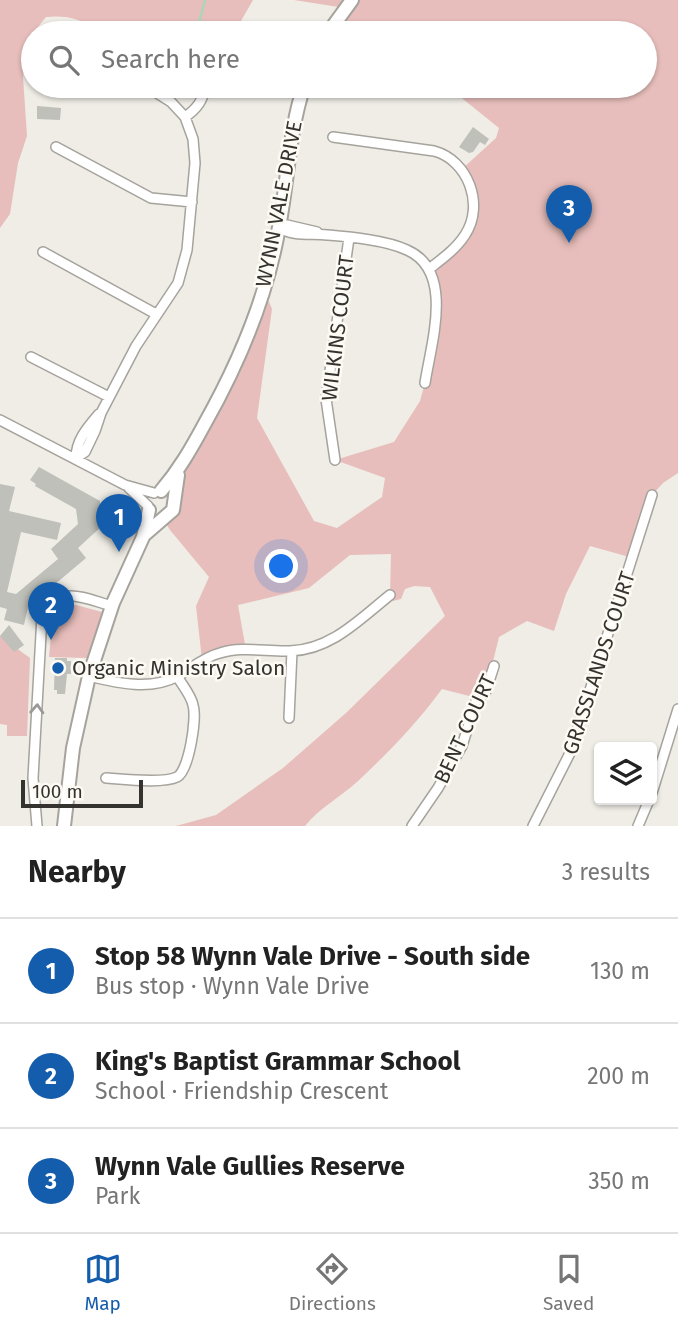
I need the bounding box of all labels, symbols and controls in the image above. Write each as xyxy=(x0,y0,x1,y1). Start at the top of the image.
search box xyxy=(21,21,657,98)
icon: search xyxy=(45,41,83,79)
text: Search here xyxy=(101,44,240,75)
street label: WYNN VALE DRIVE xyxy=(250,118,308,290)
pin: 3 xyxy=(546,185,592,243)
street label: WILKINS COURT xyxy=(316,253,360,402)
pin: 1 xyxy=(96,494,142,552)
your location xyxy=(264,549,298,583)
street label: GRASSLANDS COURT xyxy=(557,568,641,758)
pin: 2 xyxy=(28,582,74,640)
place label: Organic Ministry Salon xyxy=(72,655,285,681)
marker: Organic Ministry Salon xyxy=(50,660,66,676)
street label: BENT COURT xyxy=(428,670,502,788)
one-way arrow xyxy=(29,704,44,715)
map controls xyxy=(594,742,657,805)
button: layers xyxy=(594,742,657,805)
scale bar xyxy=(21,777,144,809)
text: 100 m xyxy=(32,780,83,803)
text: Nearby xyxy=(28,854,126,890)
text: 3 results xyxy=(562,858,650,886)
text: Stop 58 Wynn Vale Drive - South side xyxy=(95,941,530,972)
text: 1 xyxy=(46,957,56,985)
text: 130 m xyxy=(590,957,650,985)
text: Bus stop · Wynn Vale Drive xyxy=(95,972,369,1000)
text: King's Baptist Grammar School xyxy=(95,1046,460,1077)
text: 2 xyxy=(45,1062,57,1090)
text: 200 m xyxy=(587,1062,650,1090)
text: School · Friendship Crescent xyxy=(95,1077,388,1105)
text: Wynn Vale Gullies Reserve xyxy=(95,1151,405,1182)
text: 3 xyxy=(45,1167,57,1195)
text: 350 m xyxy=(588,1167,650,1195)
text: Park xyxy=(95,1182,140,1210)
tab: Map xyxy=(84,1250,122,1315)
tab: Directions xyxy=(289,1250,376,1315)
tab: Saved xyxy=(543,1250,594,1315)

